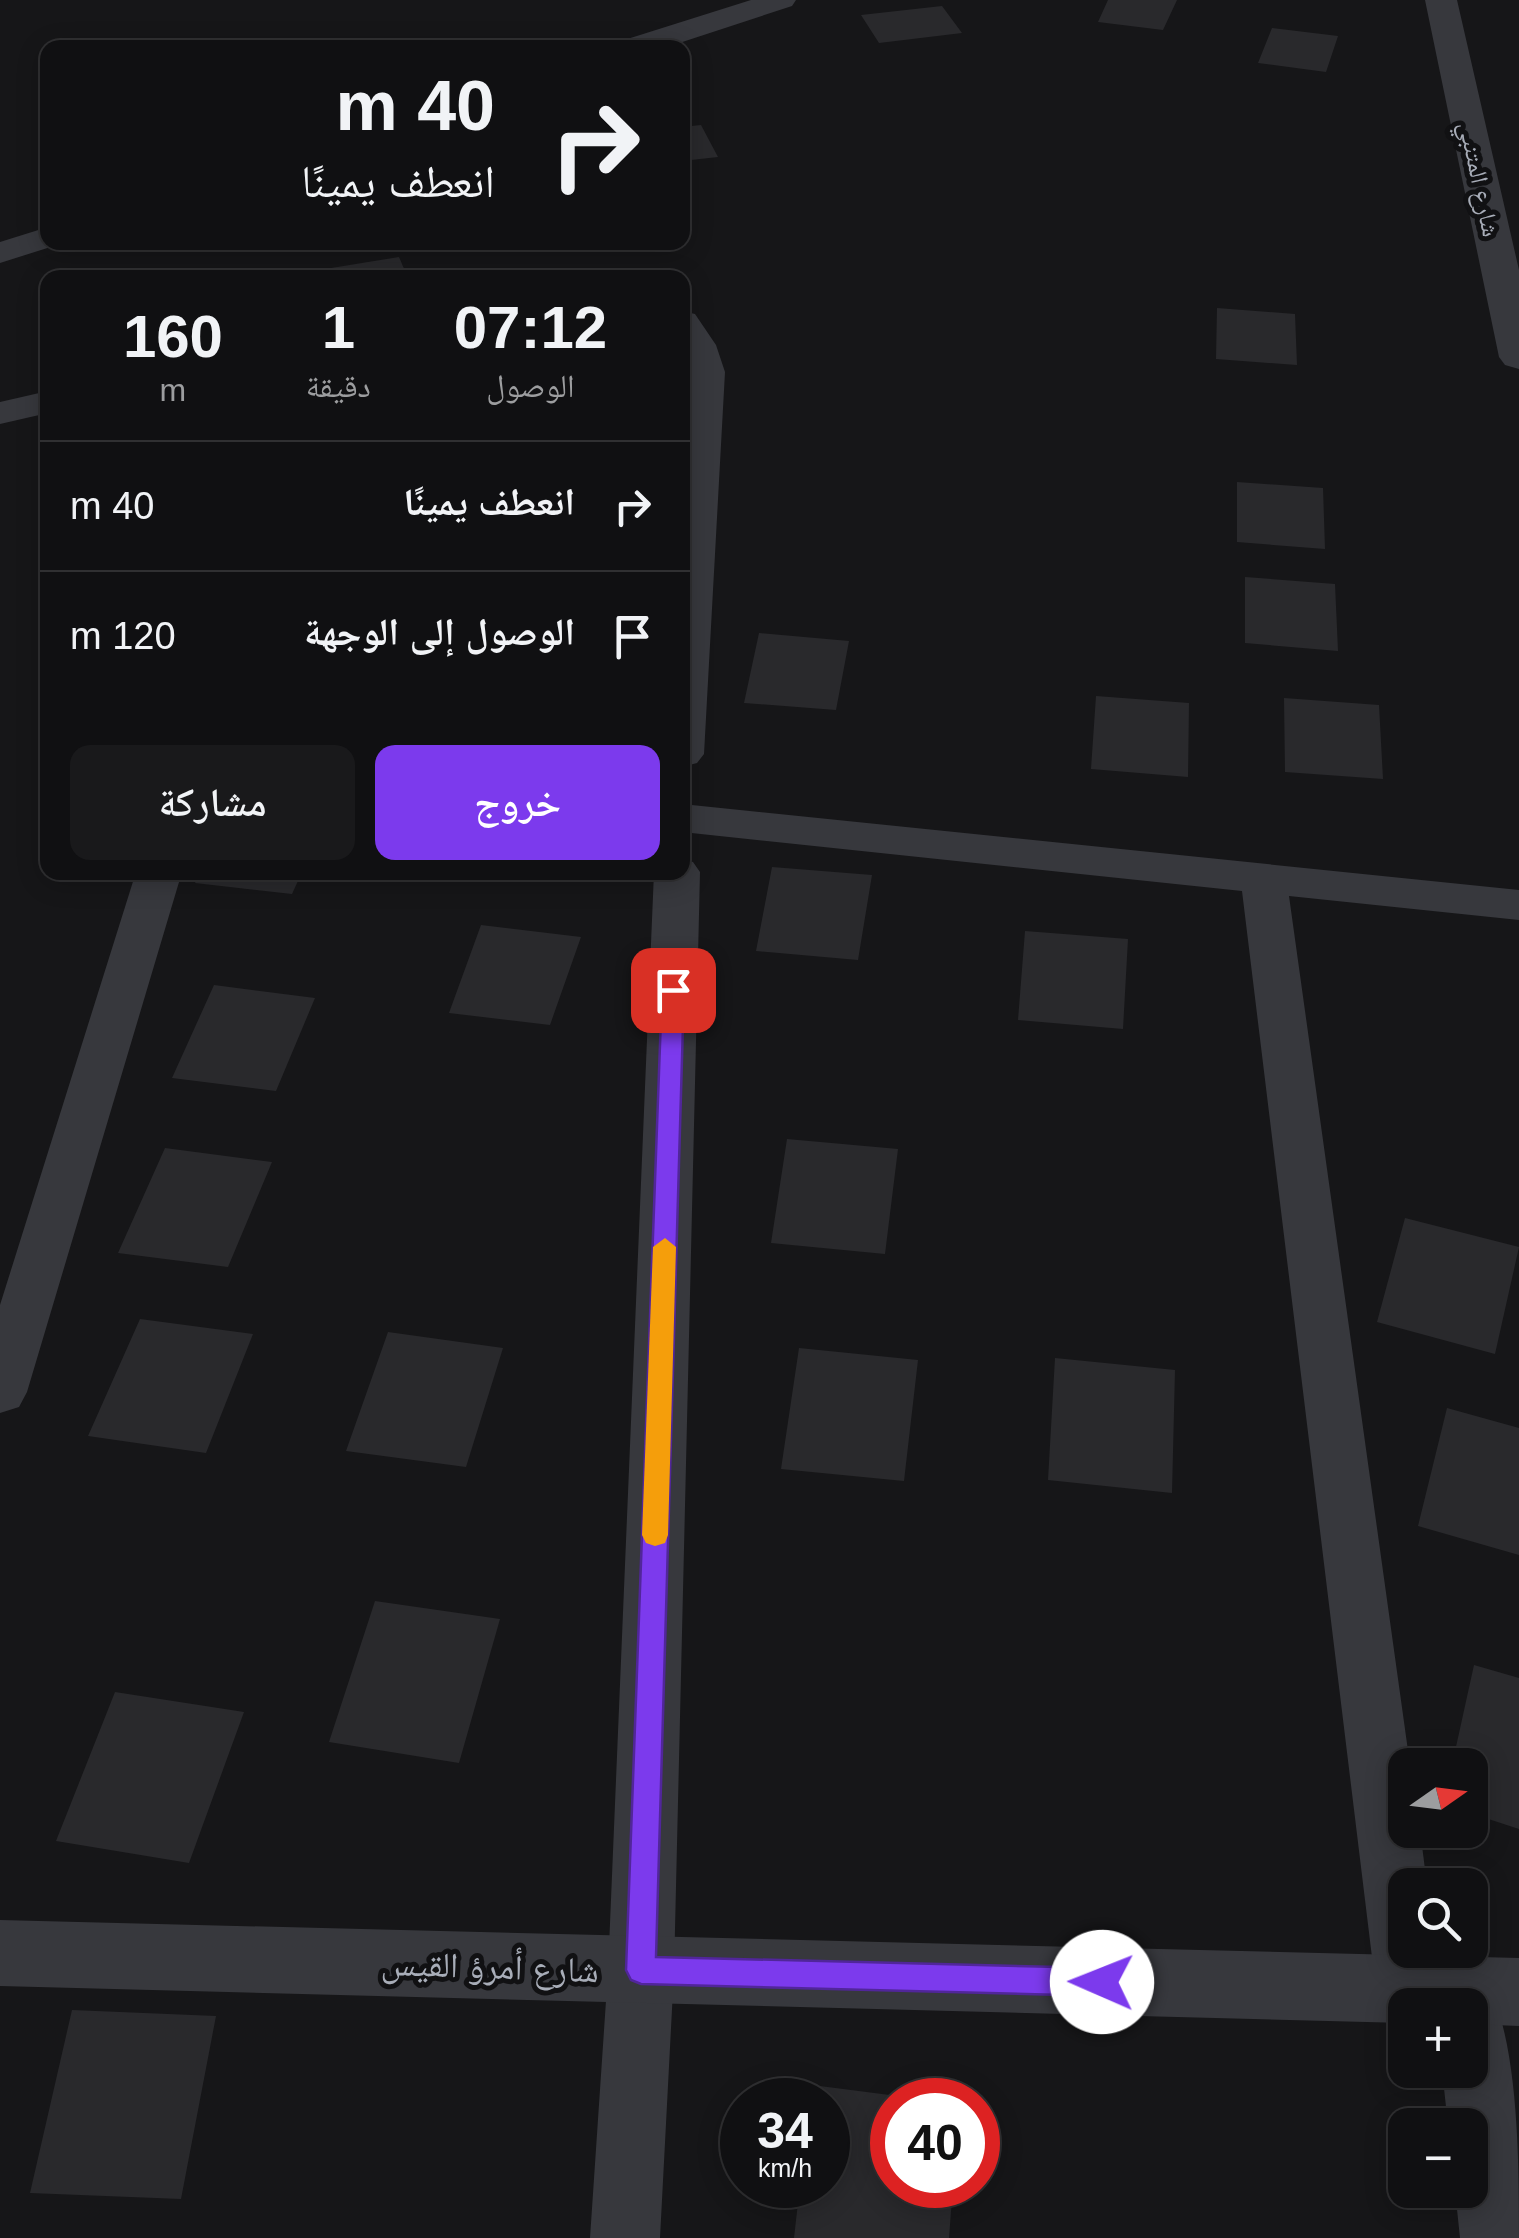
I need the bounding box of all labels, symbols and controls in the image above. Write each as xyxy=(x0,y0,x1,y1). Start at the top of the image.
text: 40 m xyxy=(335,67,495,145)
icon: right xyxy=(530,80,660,210)
street label: شارع المتنبي xyxy=(1448,119,1506,240)
text: انعطف يمينًا xyxy=(301,156,495,207)
text: 1 xyxy=(322,294,355,361)
text: 07:12 xyxy=(454,294,607,361)
text: 160 xyxy=(123,303,223,370)
text: دقيقة xyxy=(306,368,371,404)
text: الوصول xyxy=(486,368,575,404)
text: m xyxy=(160,372,186,408)
icon: right xyxy=(605,479,660,534)
text: انعطف يمينًا xyxy=(403,481,575,523)
text: 40 m xyxy=(70,485,155,527)
icon: arrive xyxy=(605,609,660,664)
text: الوصول إلى الوجهة xyxy=(304,611,575,653)
text: 120 m xyxy=(70,615,176,657)
button: مشاركة xyxy=(70,745,355,860)
button: خروج xyxy=(375,745,660,860)
pin xyxy=(631,948,716,1033)
icon: arrive xyxy=(646,963,701,1018)
north arrow xyxy=(1388,1748,1488,1848)
map controls xyxy=(1388,1748,1488,2208)
button: search xyxy=(1388,1868,1488,1968)
position arrow xyxy=(1050,1930,1154,2034)
street label: شارع أمرؤ القيس xyxy=(380,1942,600,1992)
button: + xyxy=(1388,1988,1488,2088)
speed limit sign: 40 xyxy=(870,2078,1000,2208)
text: 34 xyxy=(757,2103,813,2159)
button: − xyxy=(1388,2108,1488,2208)
text: km/h xyxy=(758,2154,812,2182)

